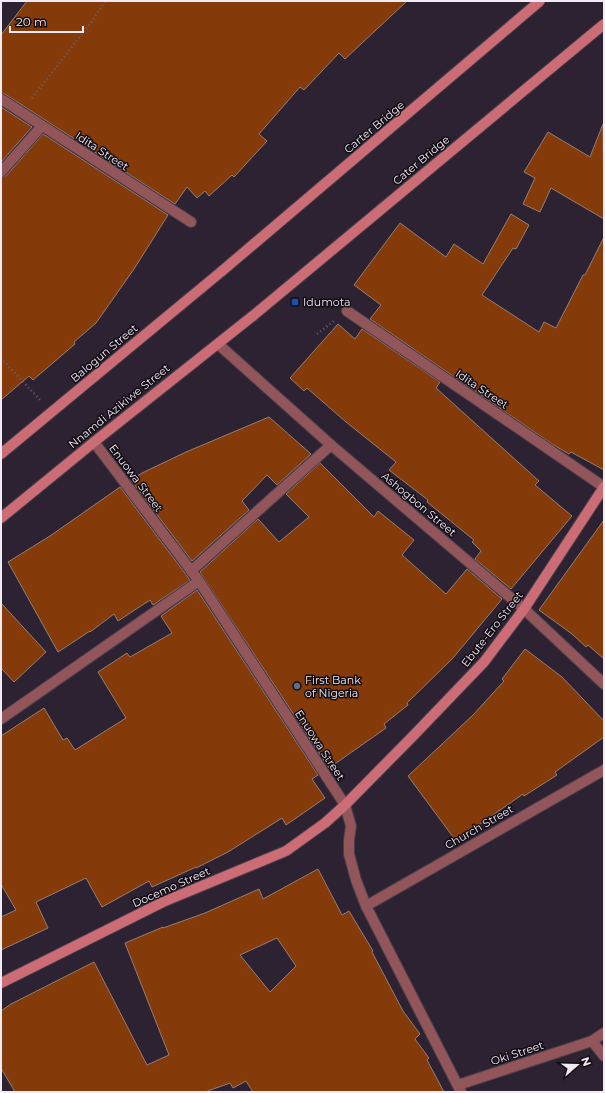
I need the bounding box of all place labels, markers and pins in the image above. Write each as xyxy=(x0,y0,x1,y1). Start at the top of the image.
place label: Idumota xyxy=(303,295,350,309)
marker: Idumota xyxy=(290,297,300,307)
place label: First Bank of Nigeria xyxy=(305,673,361,700)
marker: First Bank of Nigeria xyxy=(292,681,302,691)

